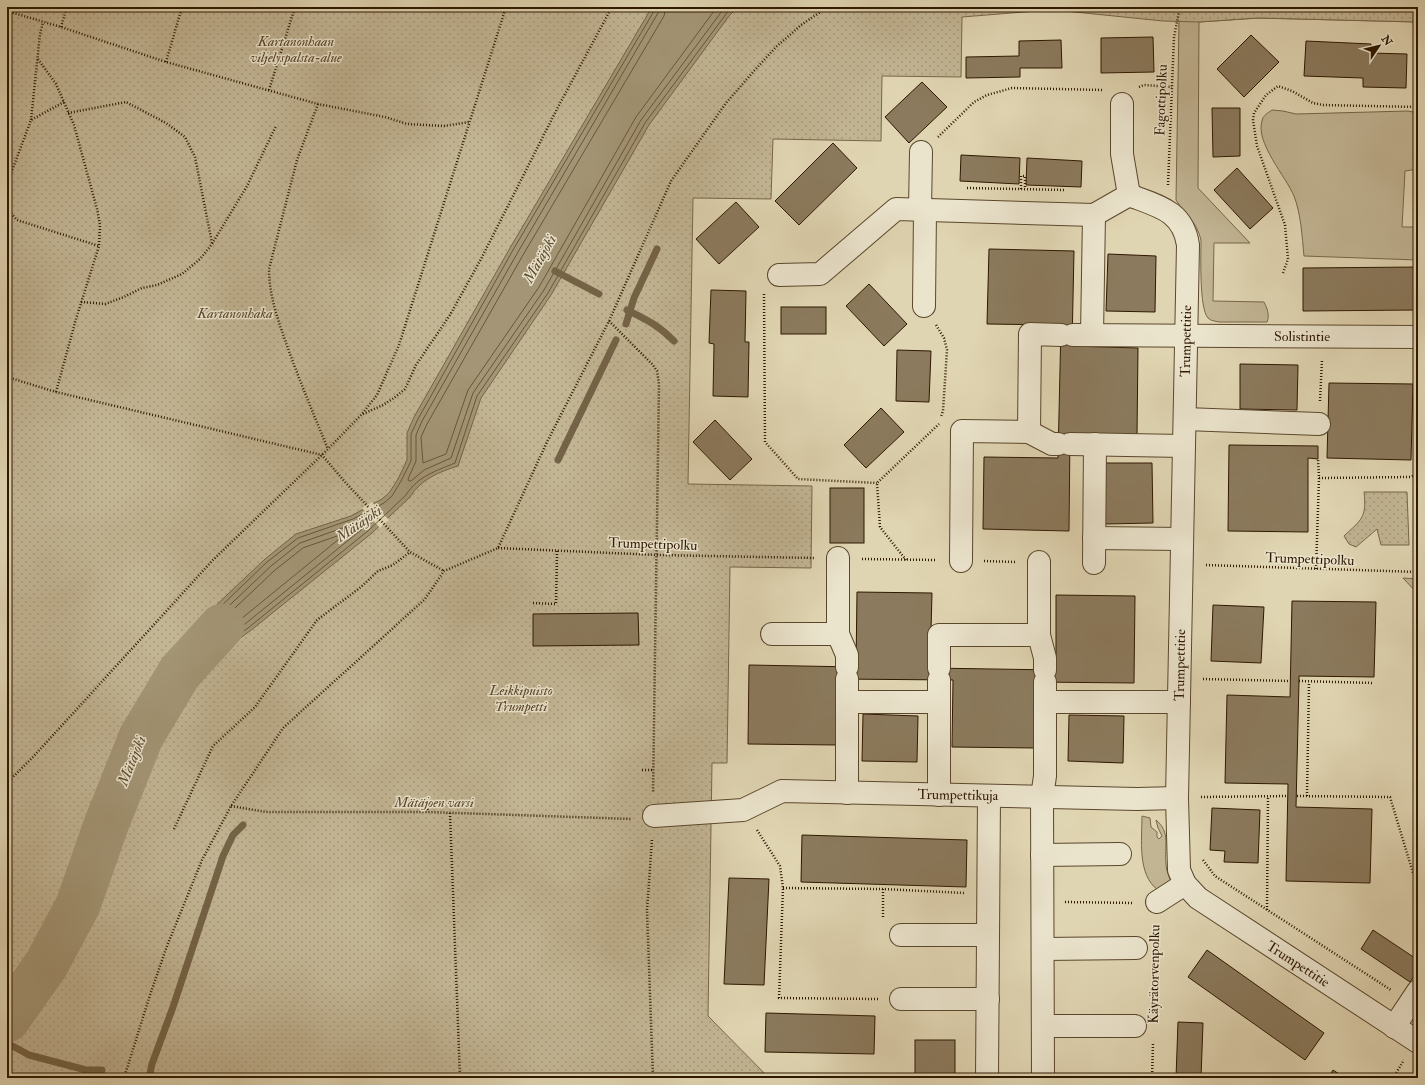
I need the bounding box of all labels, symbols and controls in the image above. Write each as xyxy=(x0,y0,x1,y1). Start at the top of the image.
north arrow xyxy=(1359,26,1399,66)
text: N xyxy=(1378,32,1396,49)
park label: Kartanonhaan viljelyspalsta-alue xyxy=(250,33,342,66)
street label: Fagottipolku xyxy=(1151,64,1172,136)
water label: Mätäjoki xyxy=(519,232,561,287)
park label: Kartanonhaka xyxy=(196,305,273,322)
street label: Trumpettitie xyxy=(1177,305,1196,377)
street label: Solistintie xyxy=(1274,328,1330,345)
water label: Mätäjoki xyxy=(331,501,386,547)
street label: Trumpettipolku xyxy=(608,534,698,555)
street label: Trumpettipolku xyxy=(1265,549,1355,570)
street label: Trumpettitie xyxy=(1171,629,1190,701)
park label: Leikkipuisto Trumpetti xyxy=(488,682,553,715)
water label: Mätäjoki xyxy=(113,733,151,790)
street label: Trumpettikuja xyxy=(917,786,999,805)
park label: Mätäjoen varsi xyxy=(393,794,474,811)
street label: Käyrätorvenpolku xyxy=(1145,924,1164,1024)
street label: Trumpettitie xyxy=(1263,937,1333,992)

